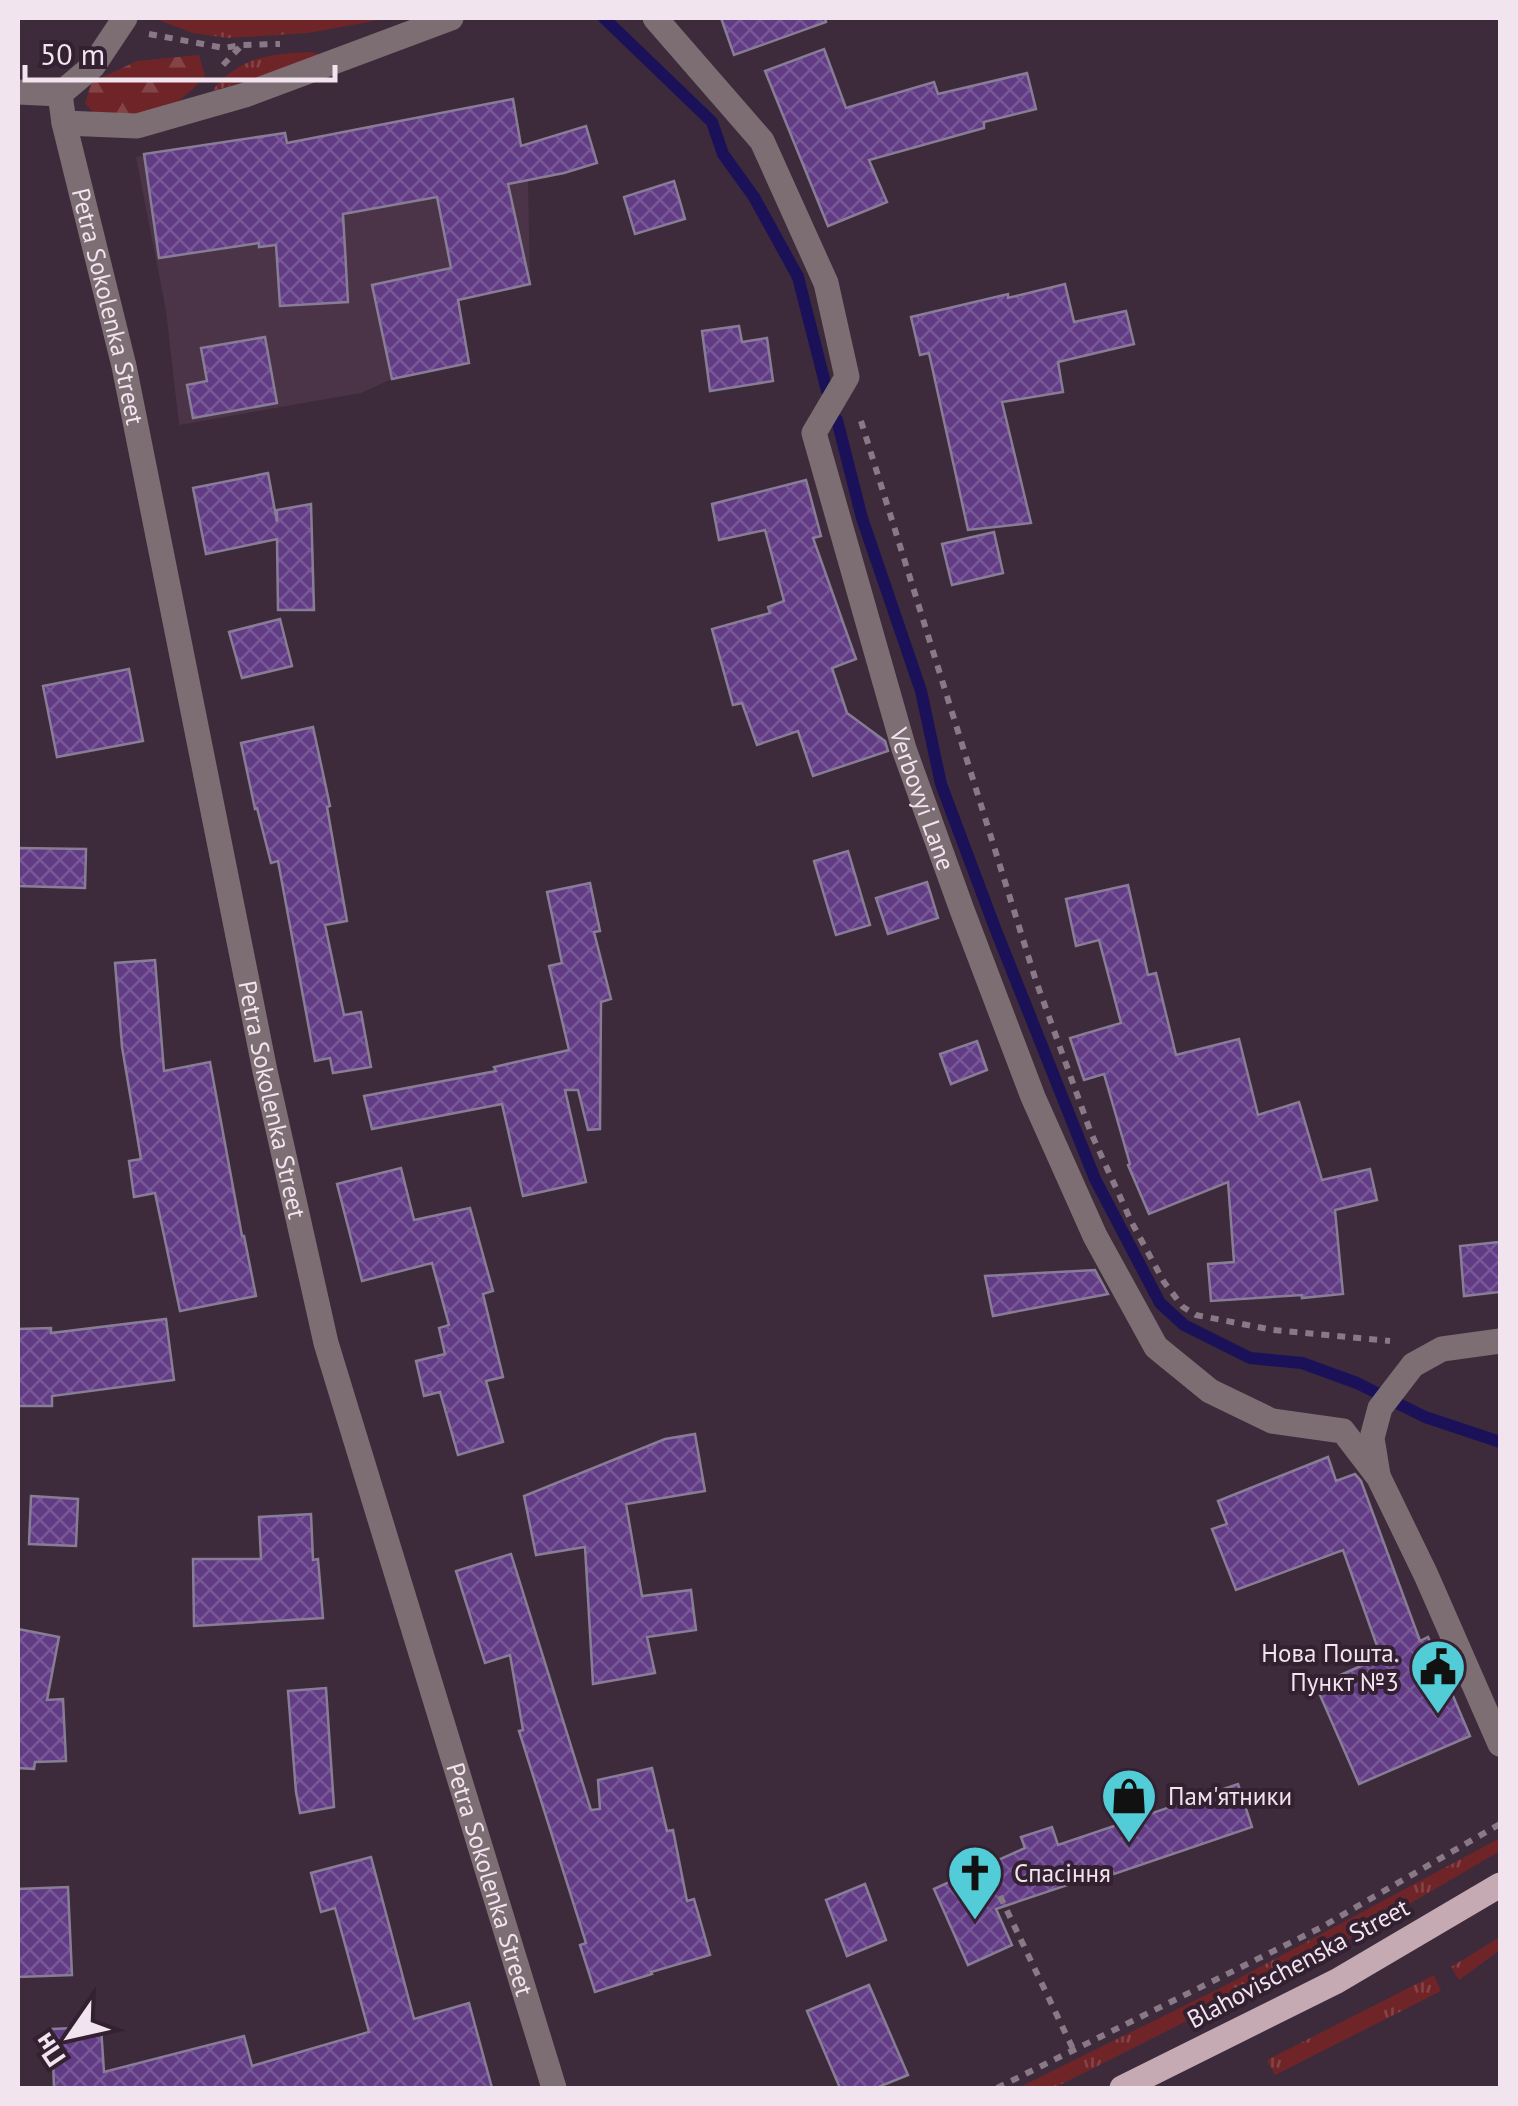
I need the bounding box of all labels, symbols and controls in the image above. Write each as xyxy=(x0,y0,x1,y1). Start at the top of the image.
scale bar xyxy=(25,20,335,82)
text: 50 m xyxy=(40,34,105,73)
street label: Petra Sokolenka Street xyxy=(65,185,151,428)
street label: Verbovyi Lane xyxy=(883,723,962,875)
street label: Petra Sokolenka Street xyxy=(231,978,314,1222)
place label: Нова Пошта. Пункт №3 xyxy=(1261,1637,1399,1698)
public building icon: Нова Пошта. Пункт №3 xyxy=(1408,1637,1468,1716)
street label: Petra Sokolenka Street xyxy=(439,1759,541,2000)
shop icon: Пам'ятники xyxy=(1099,1766,1159,1845)
place label: Пам'ятники xyxy=(1168,1780,1292,1812)
church icon: Спасіння xyxy=(945,1843,1005,1922)
place label: Спасіння xyxy=(1014,1857,1111,1889)
street label: Blahovischenska Street xyxy=(1181,1891,1415,2035)
north arrow xyxy=(20,1986,120,2086)
text: Пн xyxy=(24,2026,73,2074)

